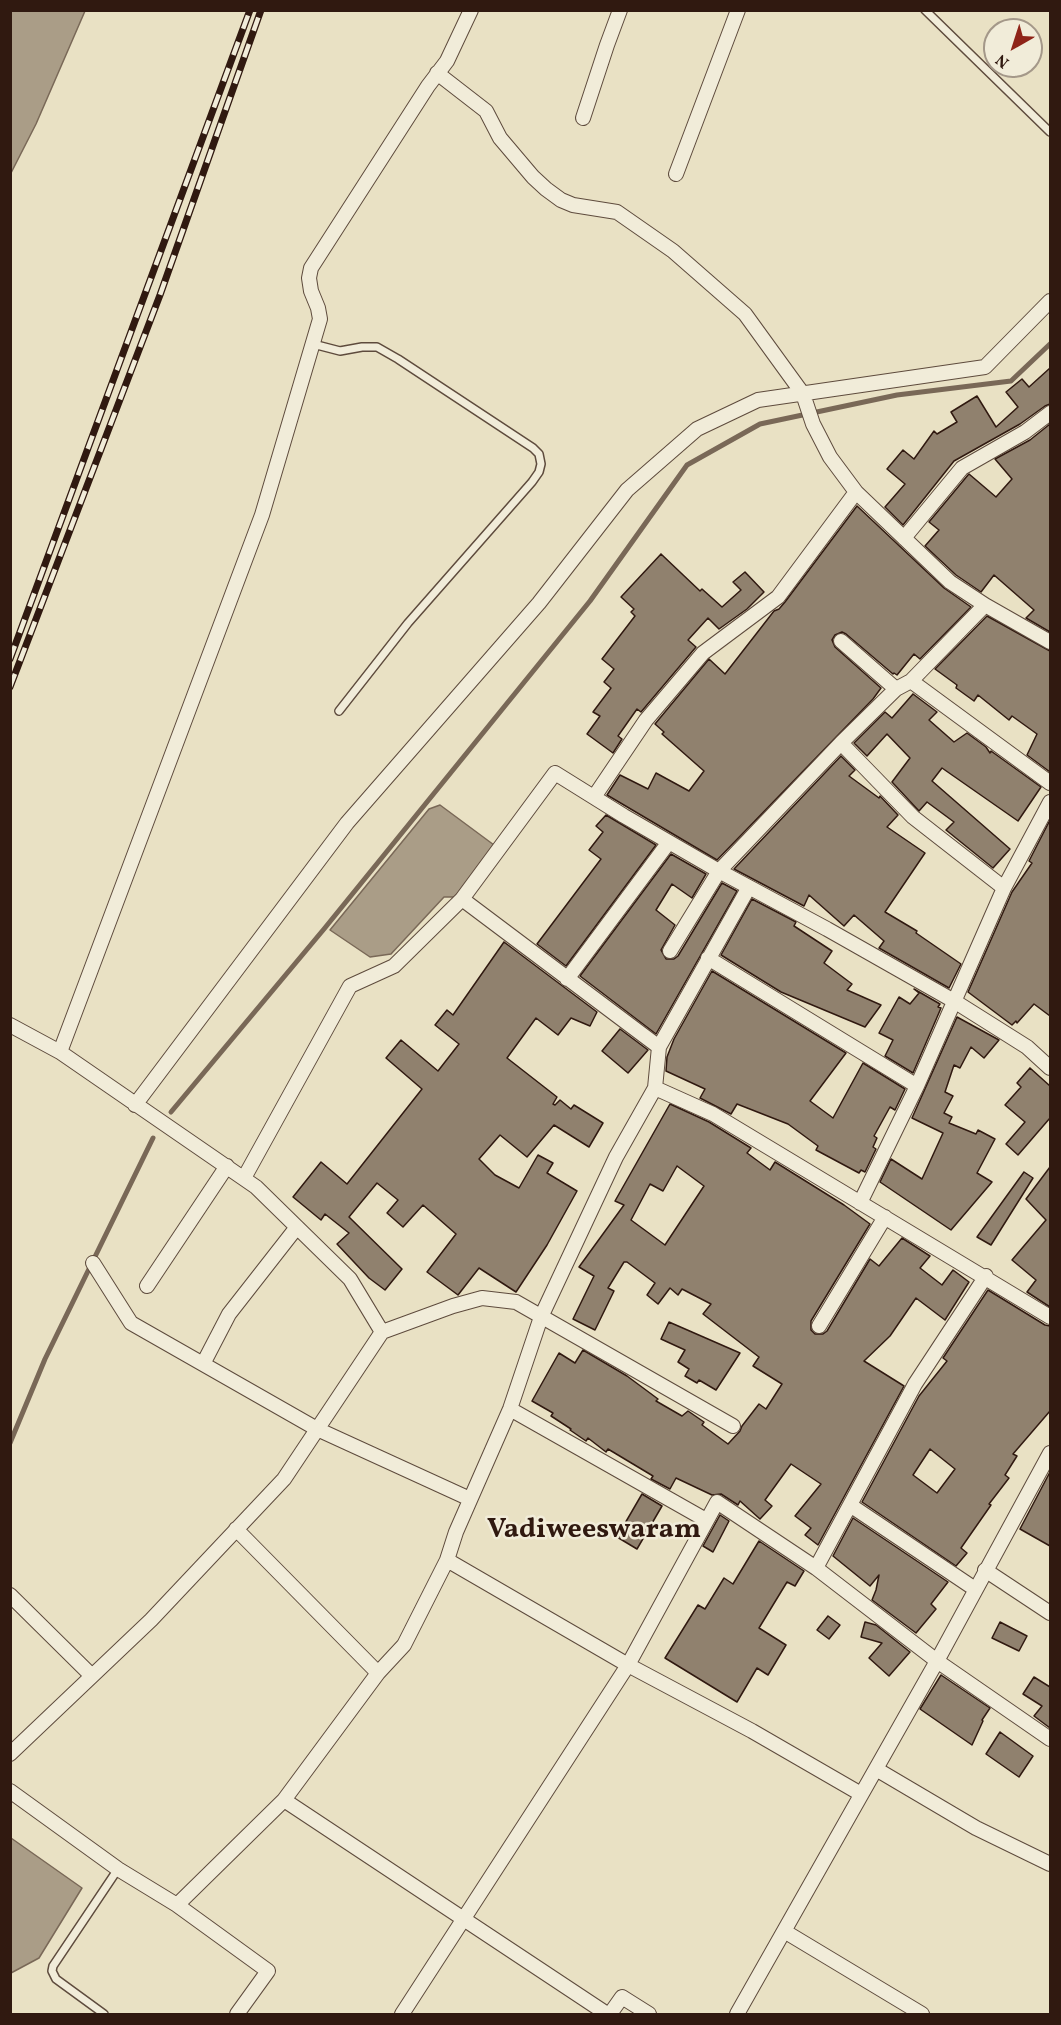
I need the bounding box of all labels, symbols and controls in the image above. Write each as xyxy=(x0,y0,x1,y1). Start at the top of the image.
north arrow xyxy=(983,18,1043,78)
text: N xyxy=(991,48,1014,73)
district label: Vadiweeswaram xyxy=(487,1515,701,1549)

